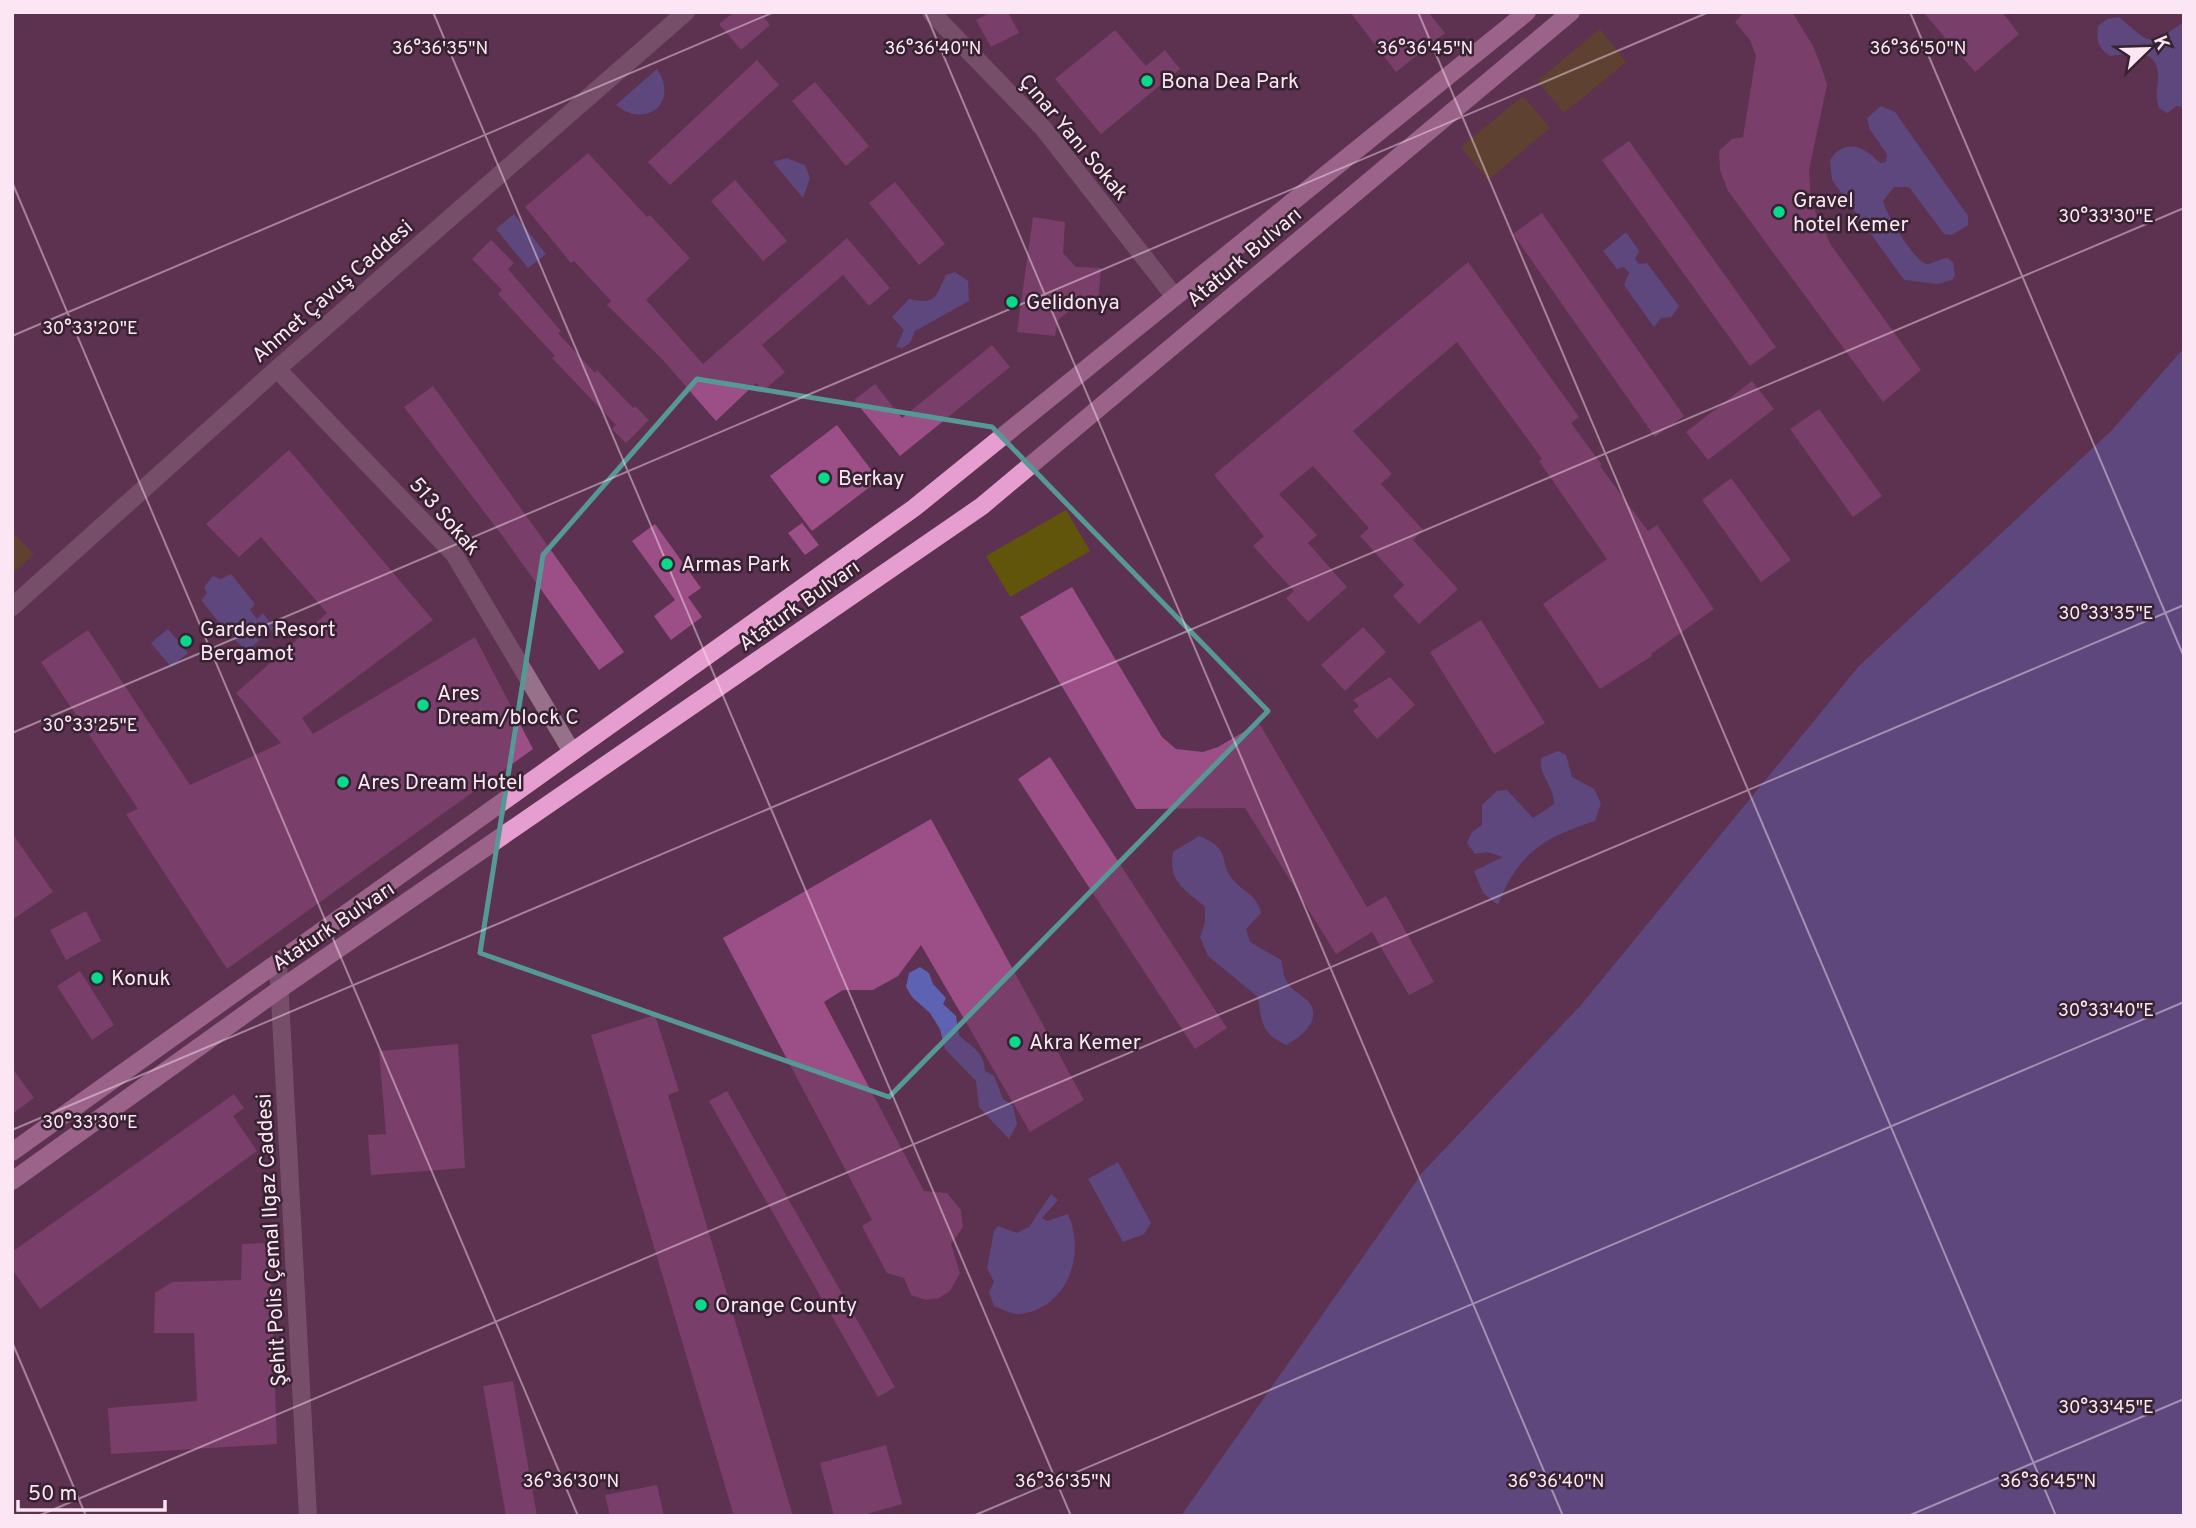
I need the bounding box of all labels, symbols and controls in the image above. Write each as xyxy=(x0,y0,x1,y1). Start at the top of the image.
north arrow xyxy=(2112,14,2182,84)
text: K xyxy=(2147,32,2174,54)
text: 36°36'35"N xyxy=(392,38,488,61)
text: 36°36'40"N xyxy=(884,38,982,61)
text: 36°36'45"N xyxy=(1377,38,1473,61)
text: 36°36'50"N xyxy=(1869,38,1967,61)
street label: Çınar Yanı Sokak xyxy=(1012,69,1134,207)
place label: Bona Dea Park xyxy=(1161,69,1299,96)
marker: Bona Dea Park xyxy=(1139,73,1155,89)
place label: Gravel hotel Kemer xyxy=(1793,188,1909,239)
street label: Ataturk Bulvarı xyxy=(1182,202,1308,314)
marker: Gravel hotel Kemer xyxy=(1771,204,1787,220)
text: 30°33'30"E xyxy=(2058,206,2154,229)
street label: Ahmet Çavuş Caddesi xyxy=(247,215,419,370)
place label: Gelidonya xyxy=(1026,290,1120,317)
marker: Gelidonya xyxy=(1004,294,1020,310)
text: 30°33'20"E xyxy=(42,318,138,341)
place label: Berkay xyxy=(838,466,904,493)
marker: Berkay xyxy=(816,470,832,486)
street label: 513 Sokak xyxy=(402,472,485,562)
place label: Armas Park xyxy=(681,552,790,579)
street label: Ataturk Bulvarı xyxy=(734,554,866,658)
marker: Armas Park xyxy=(659,556,675,572)
text: 30°33'35"E xyxy=(2058,603,2154,626)
place label: Garden Resort Bergamot xyxy=(200,617,336,668)
marker: Garden Resort Bergamot xyxy=(178,633,194,649)
place label: Ares Dream/block C xyxy=(437,681,579,732)
marker: Ares Dream/block C xyxy=(415,697,431,713)
text: 30°33'25"E xyxy=(42,715,138,738)
place label: Ares Dream Hotel xyxy=(357,770,523,797)
marker: Ares Dream Hotel xyxy=(335,774,351,790)
street label: Ataturk Bulvarı xyxy=(267,876,400,978)
place label: Konuk xyxy=(111,966,171,993)
marker: Konuk xyxy=(89,970,105,986)
text: 30°33'40"E xyxy=(2058,1000,2154,1023)
place label: Akra Kemer xyxy=(1029,1030,1141,1057)
marker: Akra Kemer xyxy=(1007,1034,1023,1050)
street label: Şehit Polis Çemal Ilgaz Caddesi xyxy=(251,1093,294,1387)
text: 30°33'30"E xyxy=(42,1112,138,1135)
place label: Orange County xyxy=(715,1293,857,1320)
marker: Orange County xyxy=(693,1297,709,1313)
text: 30°33'45"E xyxy=(2058,1397,2154,1420)
scale bar xyxy=(18,1468,164,1512)
text: 36°36'30"N xyxy=(523,1471,619,1494)
text: 36°36'35"N xyxy=(1015,1471,1111,1494)
text: 36°36'40"N xyxy=(1507,1471,1605,1494)
text: 36°36'45"N xyxy=(2000,1471,2096,1494)
text: 50 m xyxy=(28,1481,77,1508)

